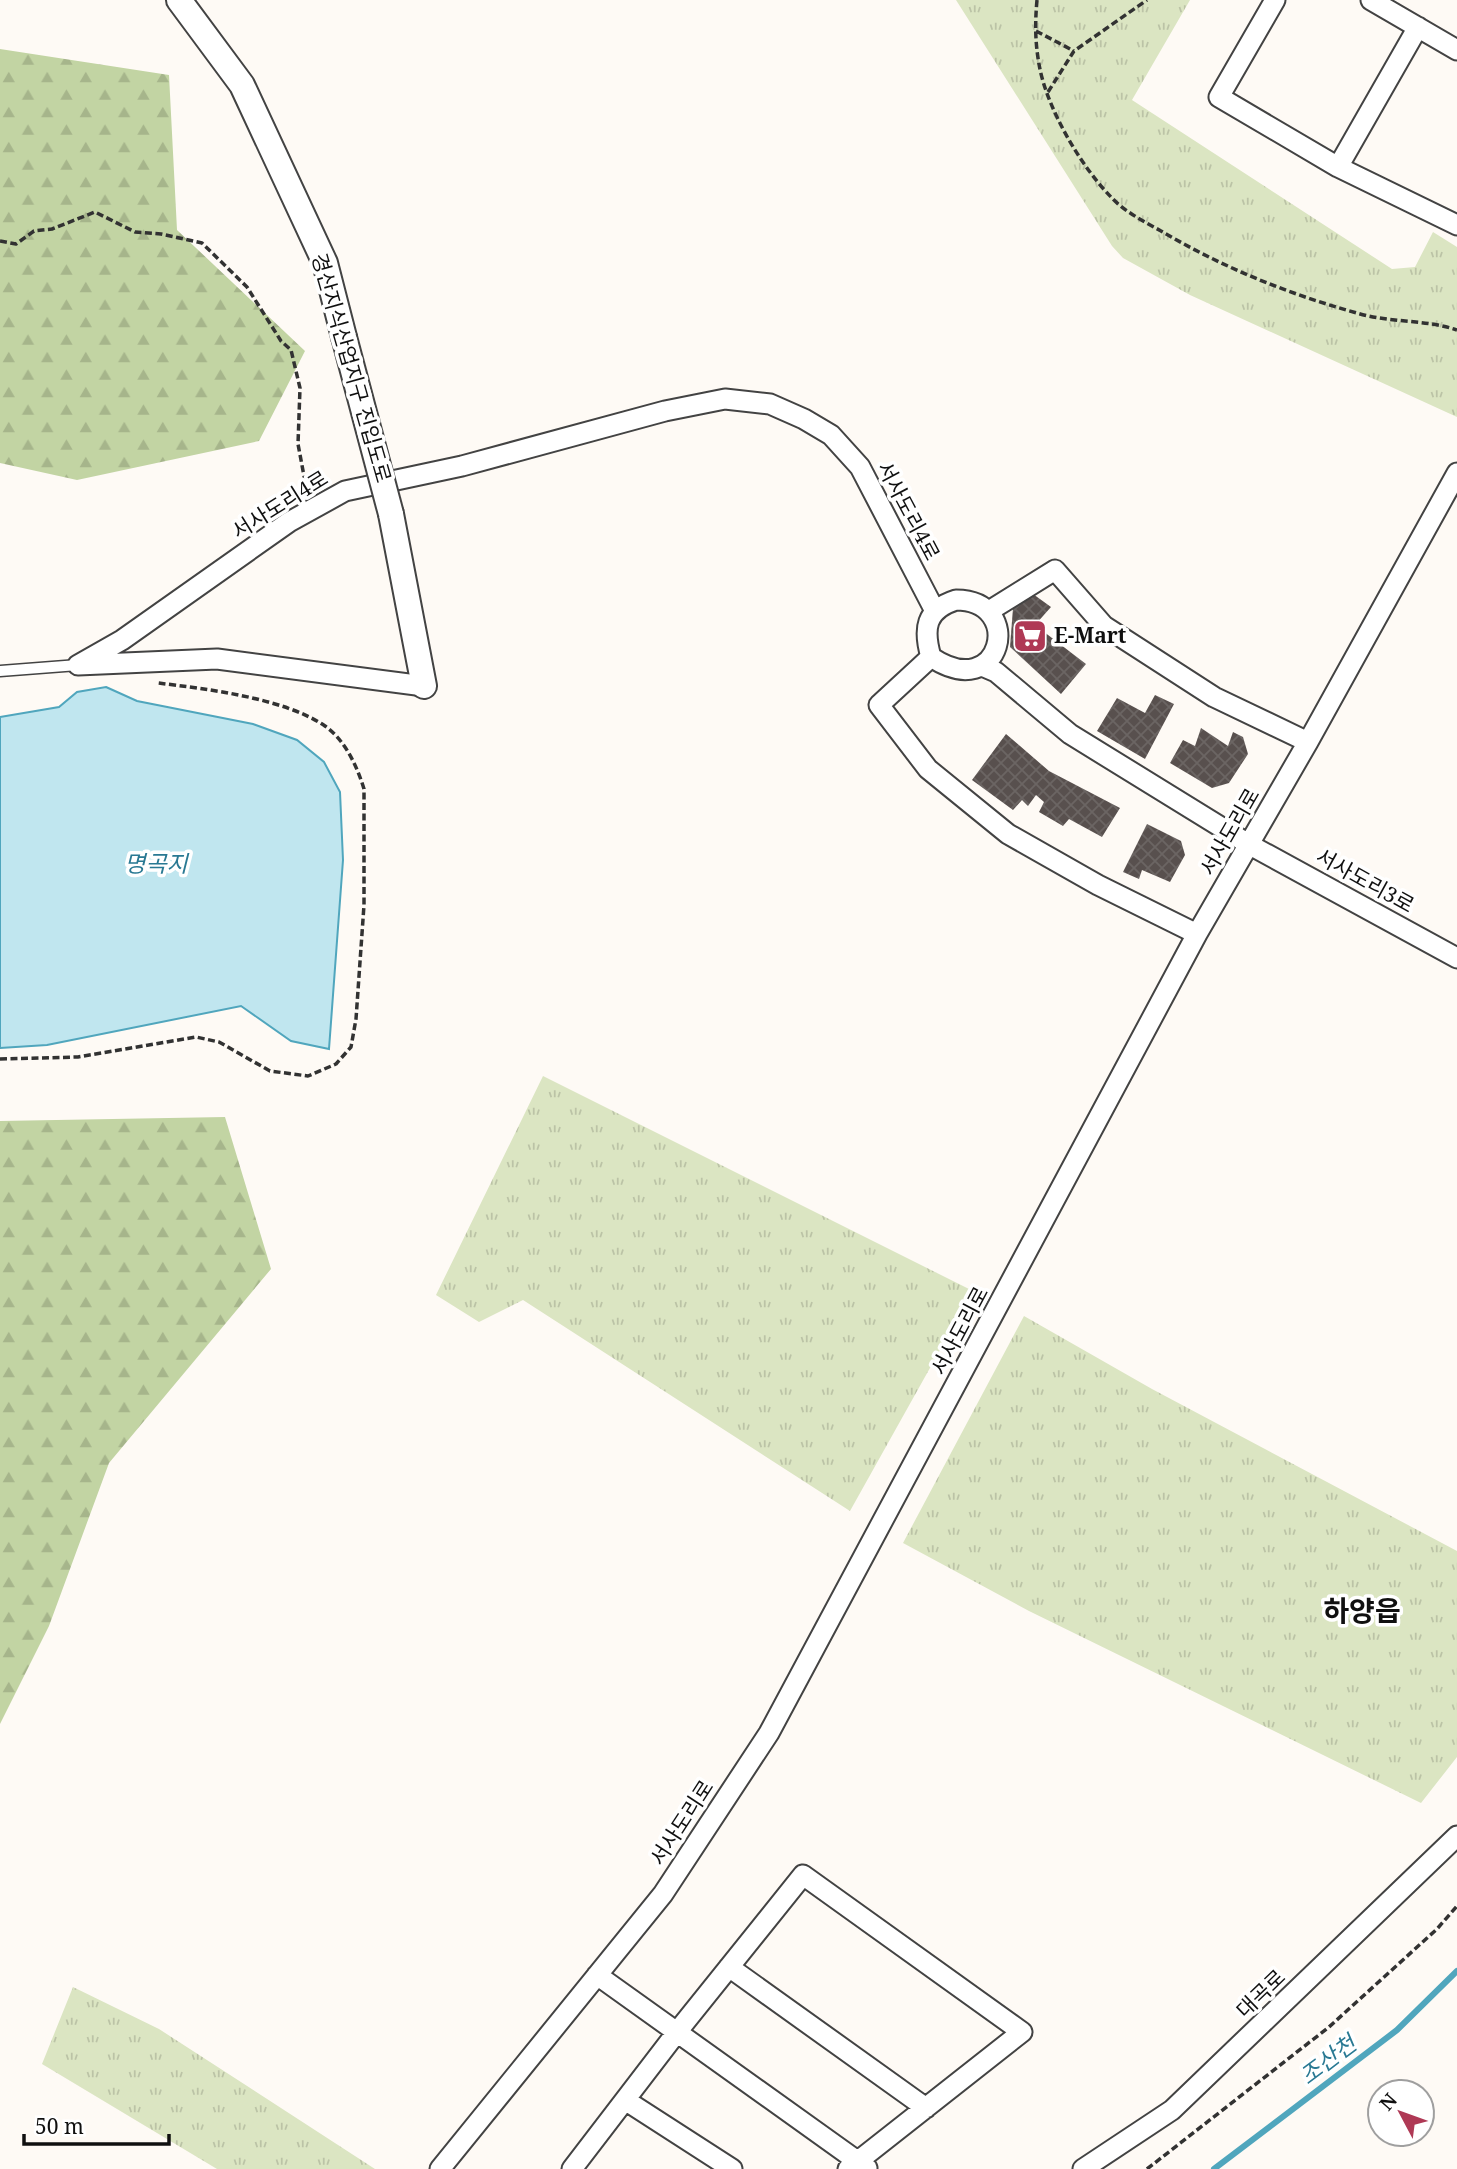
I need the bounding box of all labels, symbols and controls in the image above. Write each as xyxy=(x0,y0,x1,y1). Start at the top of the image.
street label: 경산지식산업지구 진입도로 xyxy=(306,250,398,486)
street label: 서사도리4로 xyxy=(871,456,947,565)
street label: 서사도리4로 xyxy=(226,464,333,545)
supermarket icon: E-Mart xyxy=(1011,617,1049,655)
place label: E-Mart xyxy=(1054,621,1127,649)
street label: 서사도리로 xyxy=(1193,783,1265,880)
street label: 서사도리3로 xyxy=(1311,842,1420,919)
water label: 명곡지 xyxy=(124,847,190,879)
street label: 서사도리로 xyxy=(924,1281,994,1380)
district label: 하양읍 xyxy=(1323,1591,1401,1629)
street label: 서사도리로 xyxy=(643,1774,719,1871)
street label: 대곡로 xyxy=(1230,1963,1291,2023)
water label: 조산천 xyxy=(1292,2026,1365,2091)
north arrow xyxy=(1366,2078,1436,2148)
text: N xyxy=(1373,2088,1403,2116)
scale bar xyxy=(24,2102,170,2146)
text: 50 m xyxy=(35,2112,84,2140)

